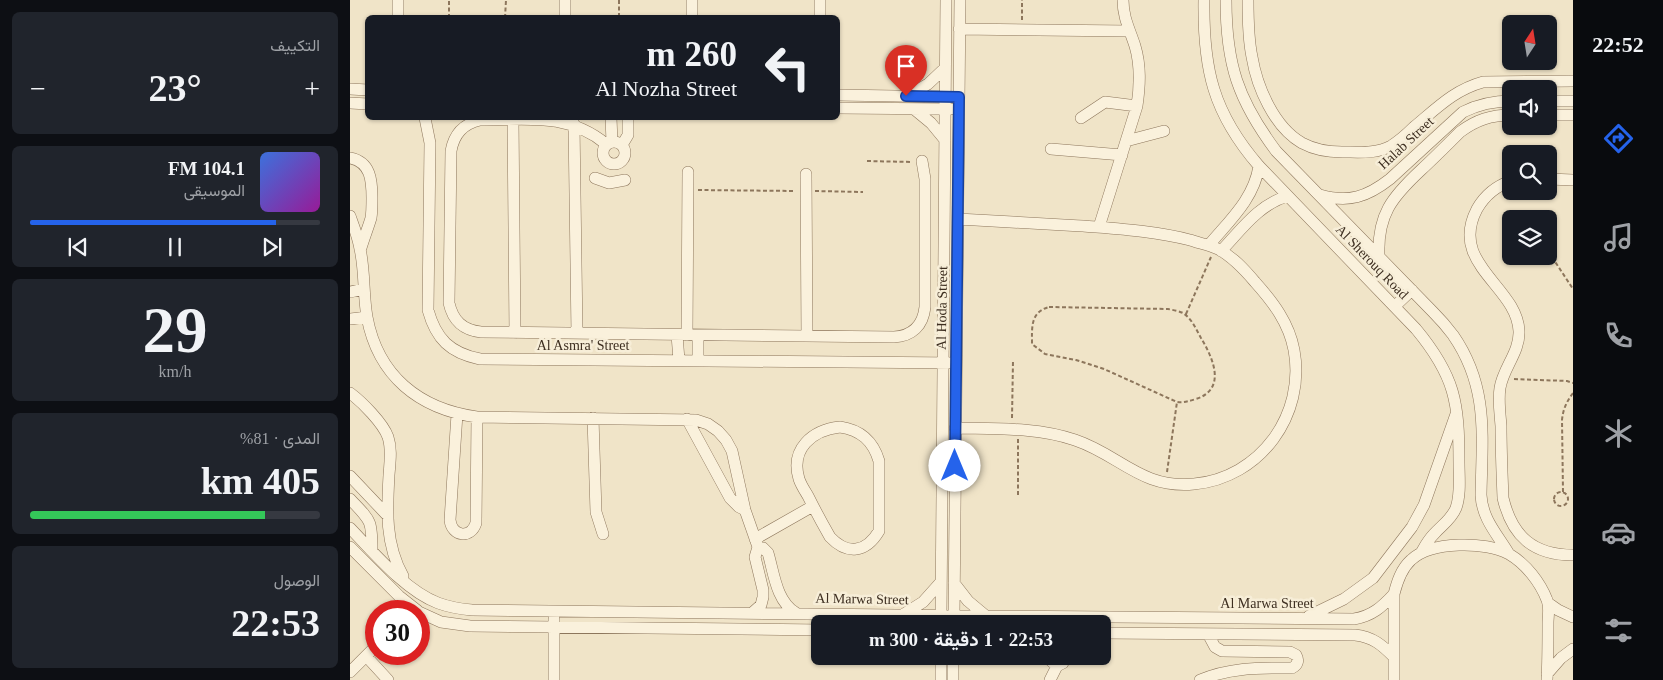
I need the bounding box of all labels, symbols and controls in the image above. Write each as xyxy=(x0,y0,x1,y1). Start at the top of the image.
north arrow xyxy=(1502,15,1558,70)
map controls xyxy=(1502,15,1557,265)
text: 22:52 xyxy=(1592,32,1644,57)
text: 260 m xyxy=(647,35,737,74)
icon: left xyxy=(755,35,820,100)
text: التكييف xyxy=(270,37,320,54)
pin xyxy=(885,45,927,96)
icon: arrive xyxy=(892,52,920,80)
text: 23° xyxy=(148,67,202,109)
text: − xyxy=(30,73,46,104)
text: + xyxy=(304,73,320,104)
text: Al Nozha Street xyxy=(595,76,737,101)
button: sound xyxy=(1502,80,1557,135)
street label: Halab Street xyxy=(1375,114,1437,172)
icon: directions xyxy=(1601,121,1636,156)
button: search xyxy=(1502,145,1557,200)
text: 104.1 FM xyxy=(168,158,245,179)
text: الموسيقى xyxy=(184,182,245,199)
button: layers xyxy=(1502,210,1557,265)
icon: music xyxy=(1601,220,1636,255)
street label: Al Sherouq Road xyxy=(1333,222,1411,302)
icon: previous xyxy=(64,233,92,261)
icon: pause xyxy=(161,233,189,261)
icon: next xyxy=(258,233,286,261)
street label: Al Hoda Street xyxy=(934,266,950,350)
text: 29 xyxy=(143,294,208,366)
icon: phone xyxy=(1601,318,1636,353)
street label: Al Asmra' Street xyxy=(537,338,629,353)
text: km/h xyxy=(159,363,191,380)
icon: climate xyxy=(1601,416,1636,451)
text: المدى · 81% xyxy=(240,430,320,447)
position arrow xyxy=(928,439,980,491)
text: 405 km xyxy=(201,460,320,502)
icon: car xyxy=(1601,515,1636,550)
text: الوصول xyxy=(274,572,320,589)
street label: Al Marwa Street xyxy=(815,591,909,607)
street label: Al Marwa Street xyxy=(1220,596,1314,611)
speed limit sign: 30 xyxy=(365,600,430,665)
text: 22:53 xyxy=(231,602,320,644)
icon: filters xyxy=(1601,613,1636,648)
text: 22:53 · 1 دقيقة · 300 m xyxy=(869,629,1053,650)

